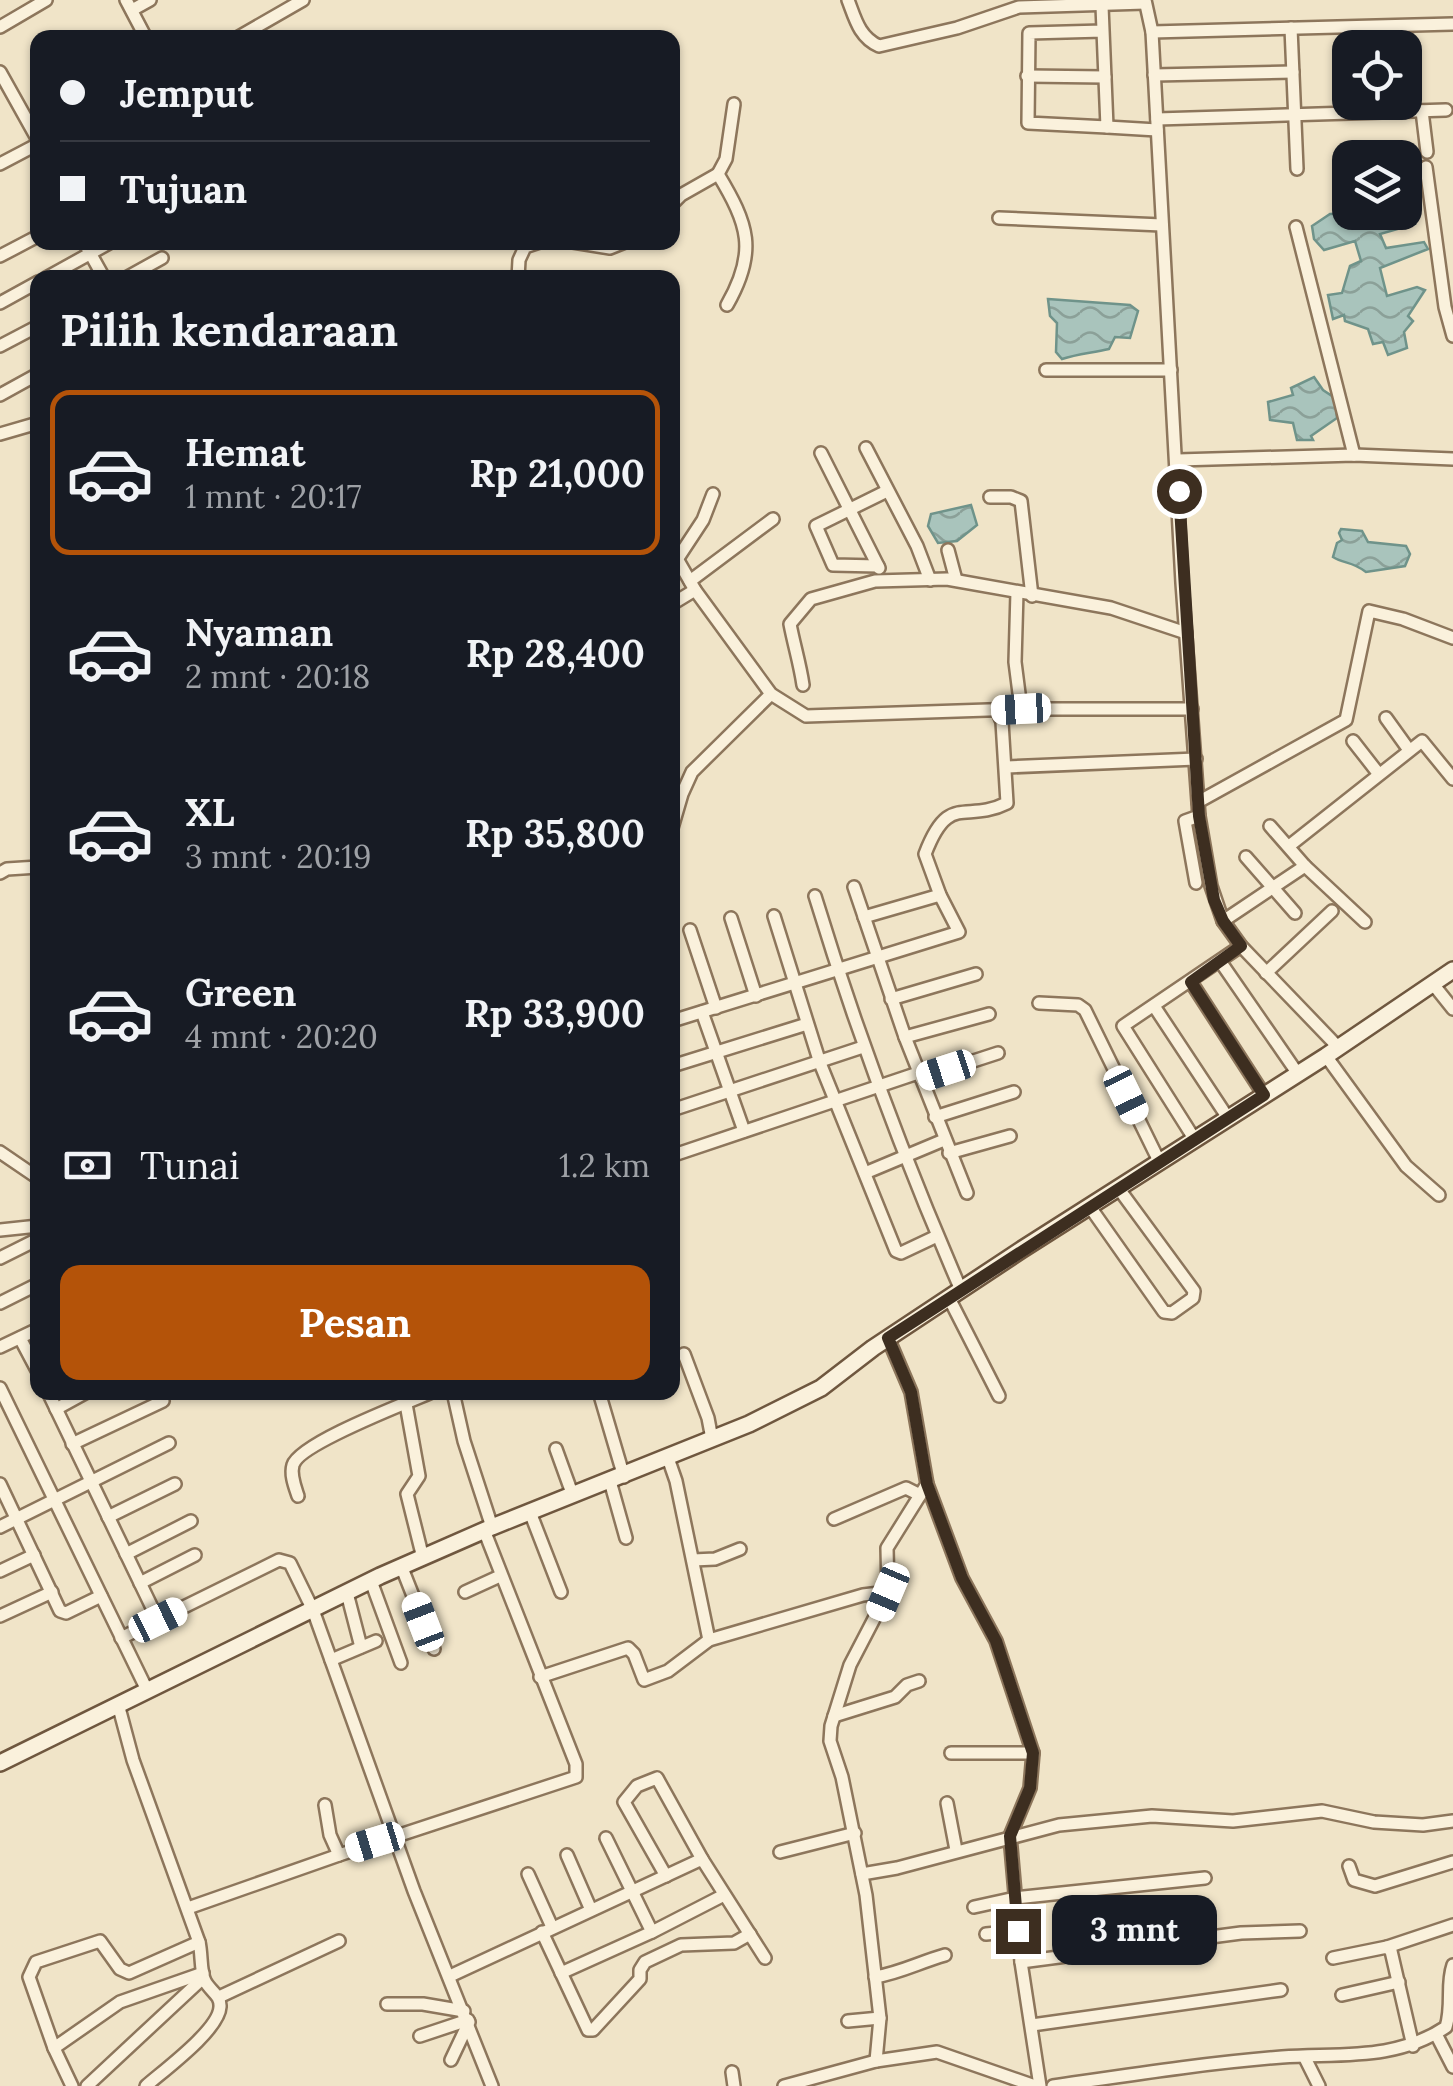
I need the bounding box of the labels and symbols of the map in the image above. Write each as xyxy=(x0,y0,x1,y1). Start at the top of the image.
route start xyxy=(1157,469,1202,514)
car xyxy=(990,692,1052,726)
car xyxy=(913,1046,979,1094)
car xyxy=(1099,1061,1153,1129)
car xyxy=(862,1559,914,1625)
car xyxy=(398,1589,448,1655)
car xyxy=(124,1593,192,1647)
car xyxy=(342,1819,408,1865)
callout: 3 mnt xyxy=(1053,1896,1218,1966)
route end xyxy=(996,1909,1041,1954)

